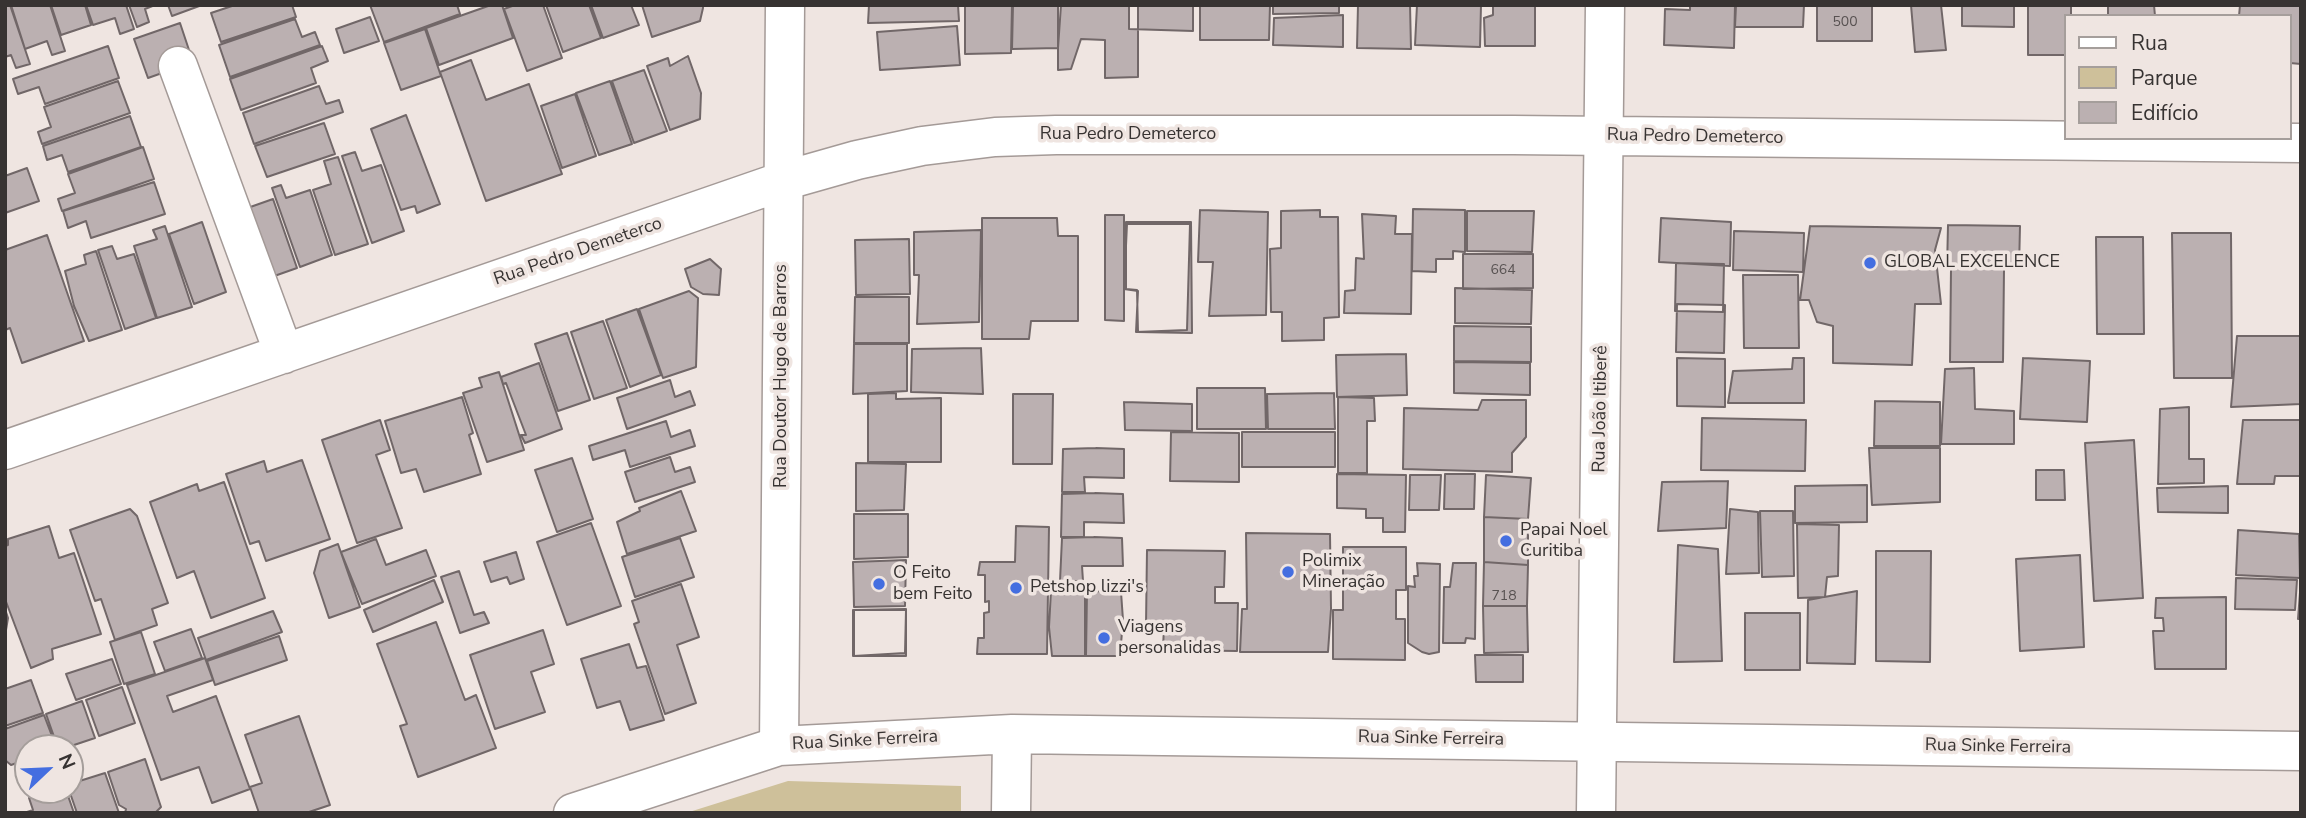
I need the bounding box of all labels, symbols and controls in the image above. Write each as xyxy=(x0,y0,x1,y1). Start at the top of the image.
legend xyxy=(2064,14,2292,140)
house number: 500 xyxy=(1832,15,1858,31)
text: Rua xyxy=(2131,29,2168,57)
text: Parque xyxy=(2131,64,2198,92)
text: Edifício xyxy=(2131,99,2198,127)
street label: Rua Pedro Demeterco xyxy=(1040,124,1216,146)
street label: Rua Pedro Demeterco xyxy=(1607,125,1783,149)
street label: Rua Pedro Demeterco xyxy=(491,213,665,291)
place label: GLOBAL EXCELENCE xyxy=(1884,252,2060,274)
marker: GLOBAL EXCELENCE xyxy=(1862,255,1878,271)
house number: 664 xyxy=(1490,263,1516,279)
street label: Rua Doutor Hugo de Barros xyxy=(771,264,793,488)
street label: Rua João Itiberê xyxy=(1589,345,1613,473)
place label: Papai Noel Curitiba xyxy=(1520,520,1608,562)
marker: Papai Noel Curitiba xyxy=(1498,533,1514,549)
place label: Polimix Mineração xyxy=(1302,551,1385,594)
place label: O Feito bem Feito xyxy=(893,563,973,606)
marker: Polimix Mineração xyxy=(1280,564,1296,580)
marker: O Feito bem Feito xyxy=(871,576,887,592)
place label: Petshop lizzi's xyxy=(1030,577,1144,599)
marker: Petshop lizzi's xyxy=(1008,580,1024,596)
house number: 718 xyxy=(1491,589,1517,605)
place label: Viagens personalidas xyxy=(1118,617,1221,660)
marker: Viagens personalidas xyxy=(1096,630,1112,646)
street label: Rua Sinke Ferreira xyxy=(791,726,939,756)
street label: Rua Sinke Ferreira xyxy=(1358,727,1504,751)
north arrow xyxy=(14,734,84,804)
street label: Rua Sinke Ferreira xyxy=(1925,735,2071,759)
text: N xyxy=(52,750,81,773)

